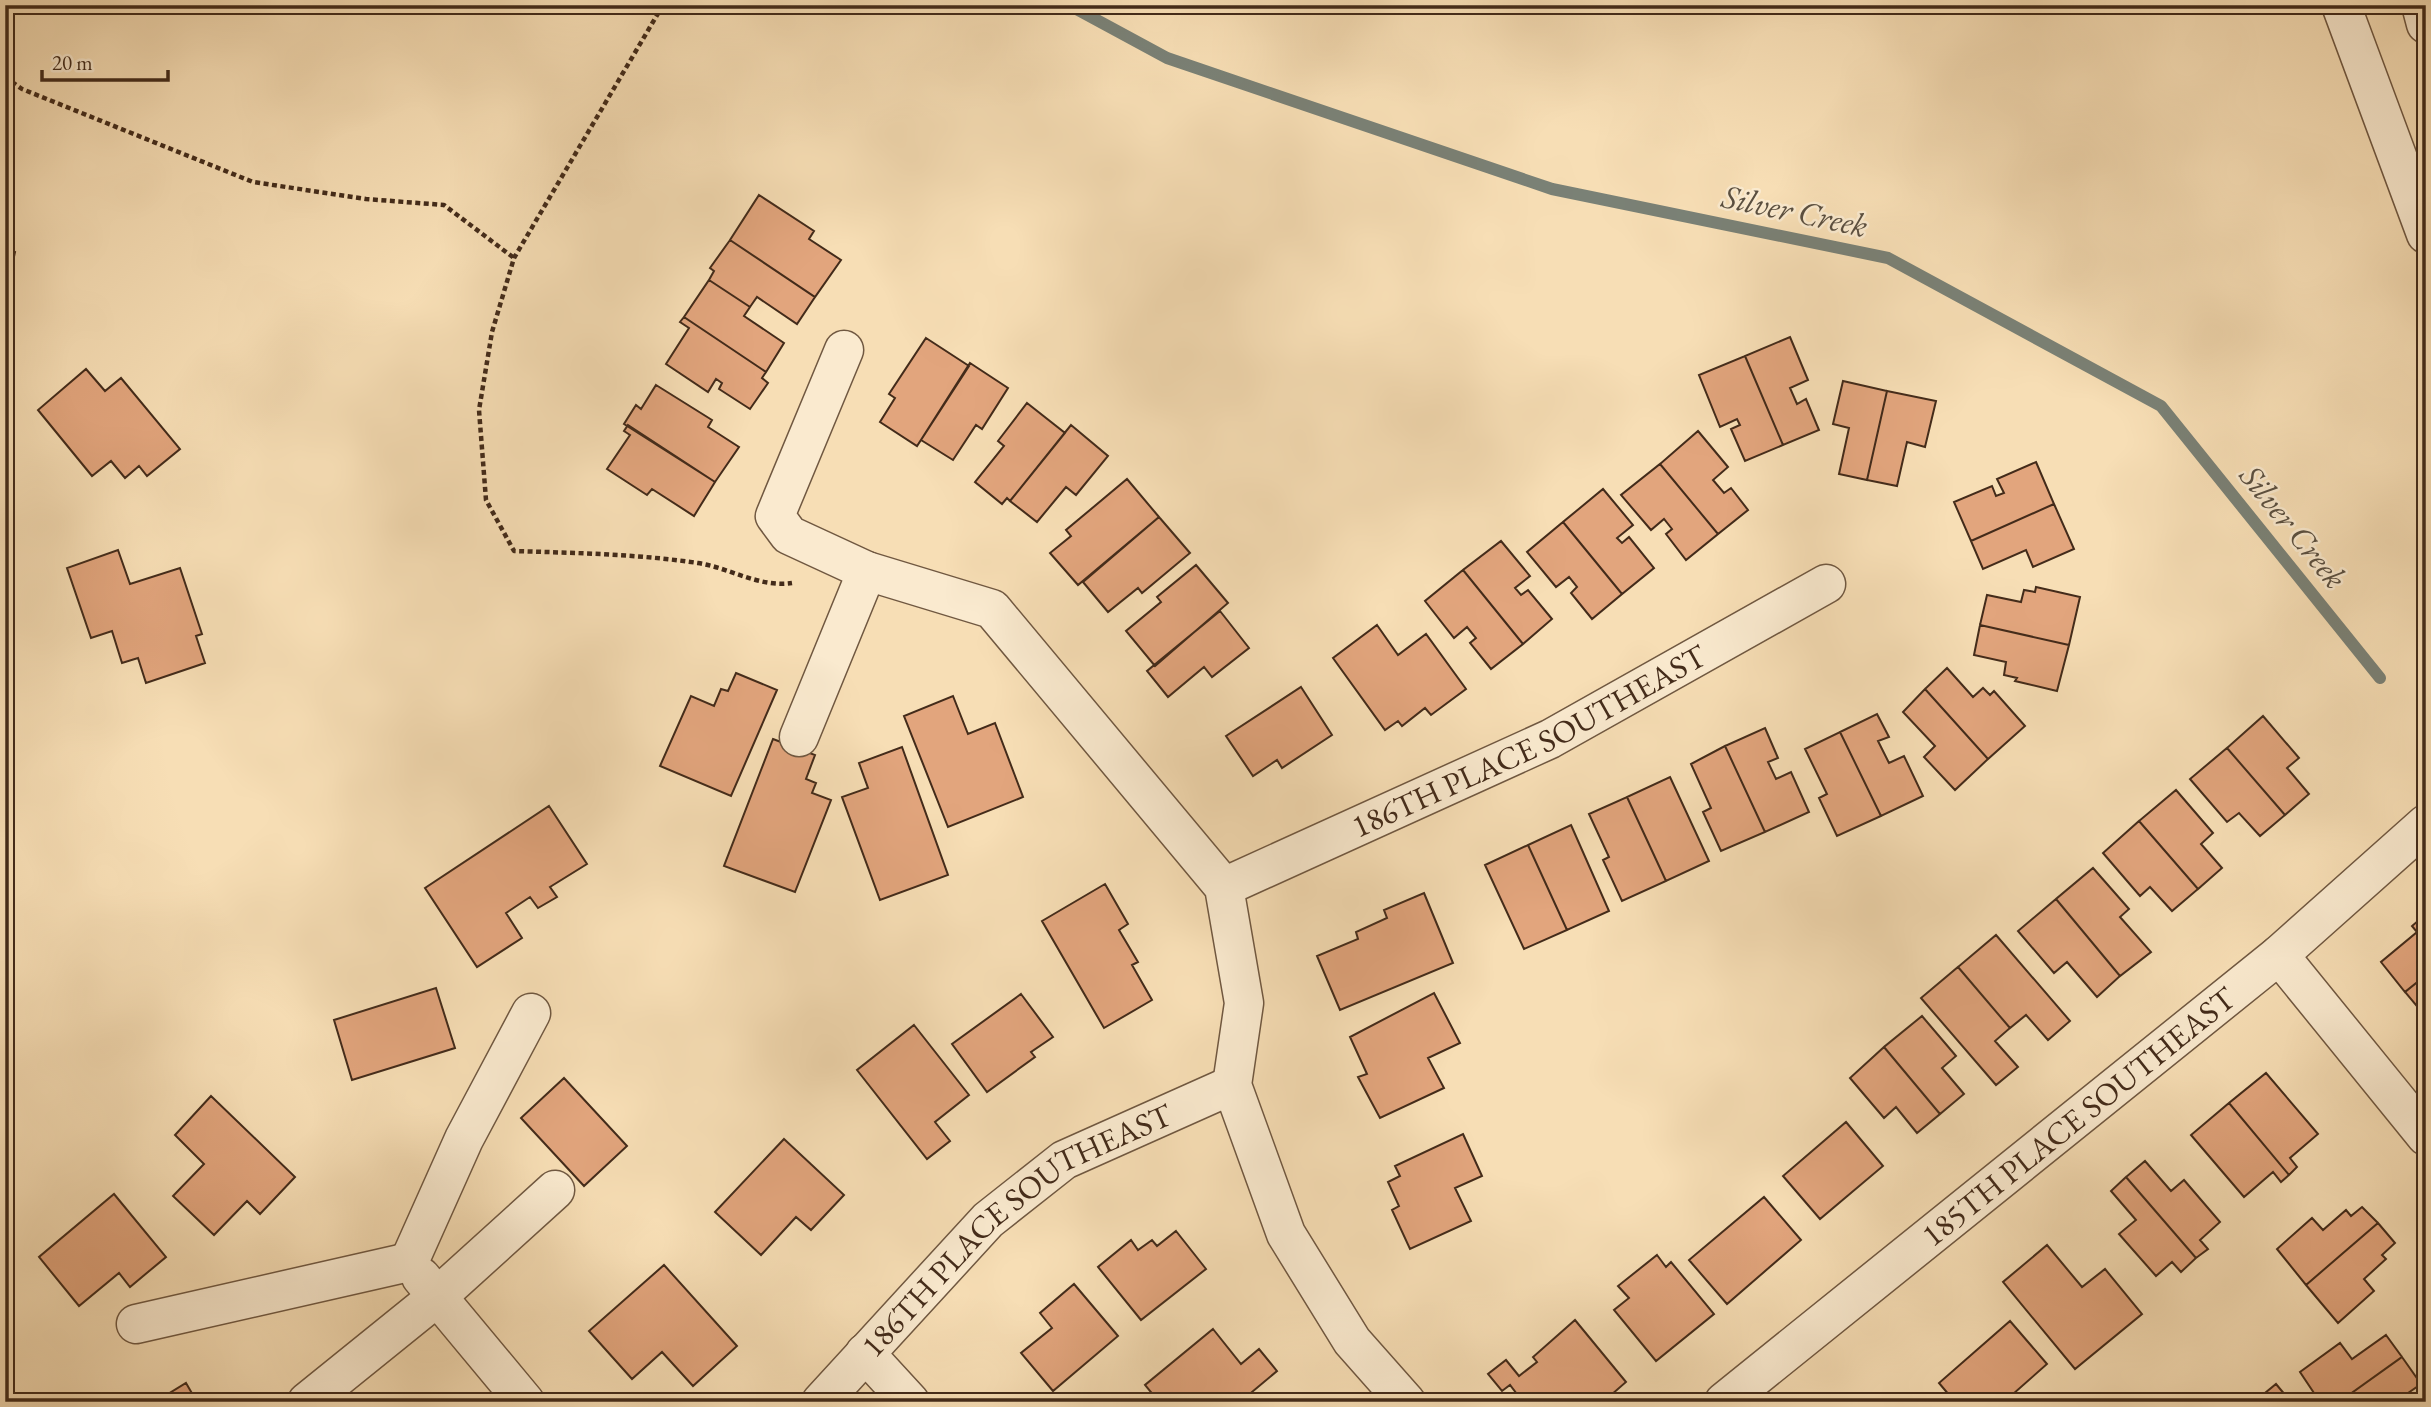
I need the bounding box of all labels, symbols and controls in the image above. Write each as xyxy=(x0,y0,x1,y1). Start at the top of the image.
scale bar xyxy=(42,38,168,82)
text: 20 m xyxy=(52,49,93,76)
water label: Silver Creek xyxy=(1717,174,1872,247)
water label: Silver Creek xyxy=(2230,455,2357,597)
street label: 186TH PLACE SOUTHEAST xyxy=(1345,634,1714,847)
street label: 185TH PLACE SOUTHEAST xyxy=(1913,977,2244,1256)
street label: 186TH PLACE SOUTHEAST xyxy=(852,1093,1179,1366)

